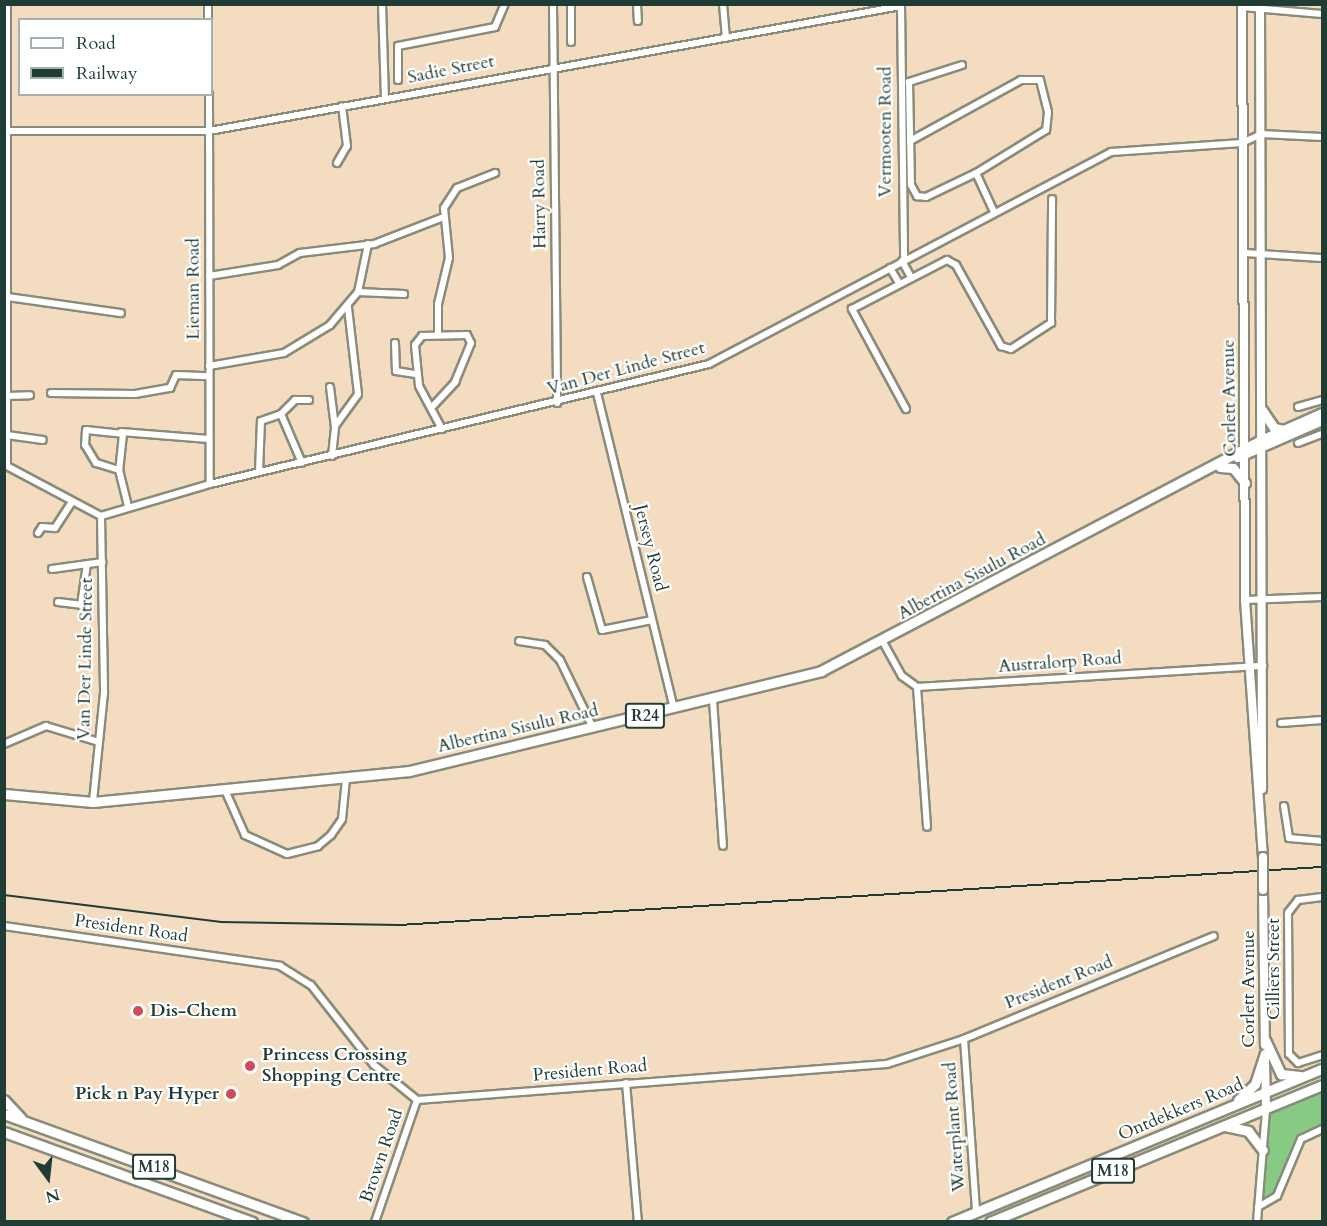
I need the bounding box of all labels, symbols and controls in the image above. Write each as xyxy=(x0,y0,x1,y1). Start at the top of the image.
legend xyxy=(18,18,213,96)
text: Road xyxy=(76,31,116,56)
street label: Sadie Street xyxy=(406,51,496,89)
text: Railway xyxy=(76,61,138,86)
street label: Vermooten Road xyxy=(875,66,897,198)
street label: Harry Road xyxy=(528,159,552,249)
street label: Lieman Road xyxy=(183,238,205,340)
street label: Van Der Linde Street xyxy=(545,338,707,400)
street label: Corlett Avenue xyxy=(1218,339,1242,457)
street label: Jersey Road xyxy=(629,502,671,594)
street label: Albertina Sisulu Road xyxy=(894,529,1050,625)
street label: Van Der Linde Street xyxy=(74,578,98,740)
street label: Australorp Road xyxy=(998,648,1122,678)
street label: Albertina Sisulu Road xyxy=(436,700,600,758)
road number: R24 xyxy=(624,703,666,729)
street label: President Road xyxy=(73,910,189,948)
street label: Cilliers Street xyxy=(1263,918,1285,1020)
street label: Corlett Avenue xyxy=(1238,930,1260,1048)
street label: President Road xyxy=(1002,952,1116,1014)
place label: Dis-Chem xyxy=(150,1000,237,1022)
marker: Dis-Chem xyxy=(131,1004,145,1018)
place label: Princess Crossing Shopping Centre xyxy=(262,1045,407,1088)
street label: President Road xyxy=(532,1055,648,1087)
marker: Princess Crossing Shopping Centre xyxy=(243,1059,257,1073)
street label: Waterplant Road xyxy=(940,1061,970,1193)
street label: Ontdekkers Road xyxy=(1115,1074,1247,1146)
place label: Pick n Pay Hyper xyxy=(75,1083,219,1105)
marker: Pick n Pay Hyper xyxy=(224,1087,238,1101)
street label: Brown Road xyxy=(356,1106,408,1206)
north arrow xyxy=(18,1148,78,1208)
road number: M18 xyxy=(132,1154,176,1180)
road number: M18 xyxy=(1090,1158,1136,1184)
text: N xyxy=(43,1183,62,1208)

